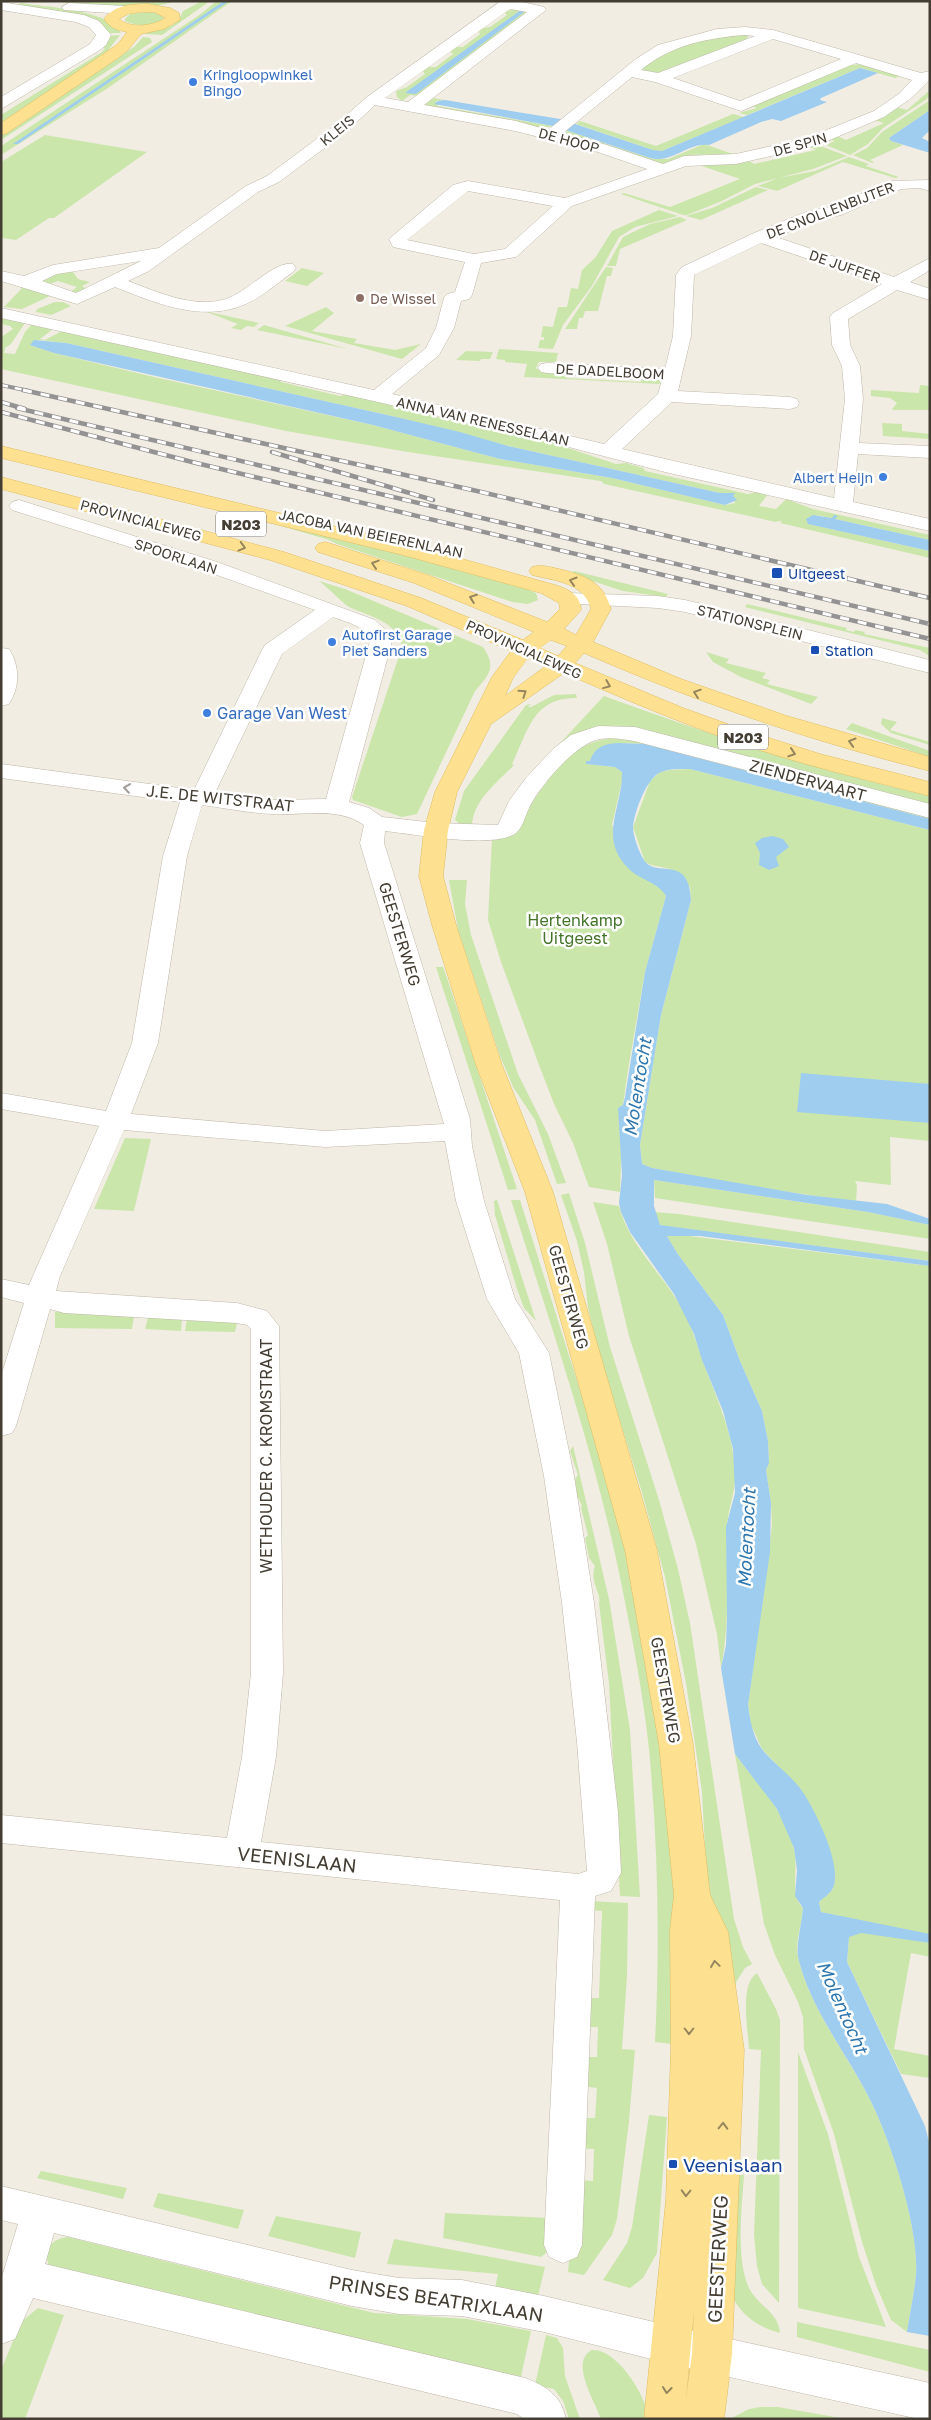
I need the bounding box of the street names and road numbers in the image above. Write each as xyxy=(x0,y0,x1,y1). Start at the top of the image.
street label: KLEIS xyxy=(316,111,358,149)
street label: DE HOOP xyxy=(537,124,601,156)
street label: DE SPIN xyxy=(771,128,829,160)
street label: DE CNOLLENBIJTER xyxy=(764,178,896,242)
street label: DE JUFFER xyxy=(807,246,883,286)
street label: DE DADELBOOM xyxy=(555,360,665,382)
street label: ANNA VAN RENESSELAAN xyxy=(395,393,571,449)
street label: PROVINCIALEWEG xyxy=(79,496,204,544)
street label: JACOBA VAN BEIERENLAAN xyxy=(277,505,465,561)
road number: N203 xyxy=(216,512,266,536)
street label: SPOORLAAN xyxy=(132,535,220,577)
street label: STATIONSPLEIN xyxy=(695,601,805,643)
street label: PROVINCIALEWEG xyxy=(464,616,585,682)
road number: N203 xyxy=(718,724,768,750)
street label: ZIENDERVAART xyxy=(748,755,868,805)
street label: J.E. DE WITSTRAAT xyxy=(145,780,295,816)
street label: GEESTERWEG xyxy=(375,880,425,988)
street label: GEESTERWEG xyxy=(545,1242,593,1352)
street label: WETHOUDER C. KROMSTRAAT xyxy=(256,1338,276,1573)
street label: GEESTERWEG xyxy=(647,1635,685,1745)
street label: VEENISLAAN xyxy=(236,1841,358,1877)
street label: GEESTERWEG xyxy=(702,2195,732,2323)
street label: PRINSES BEATRIXLAAN xyxy=(327,2270,545,2326)

